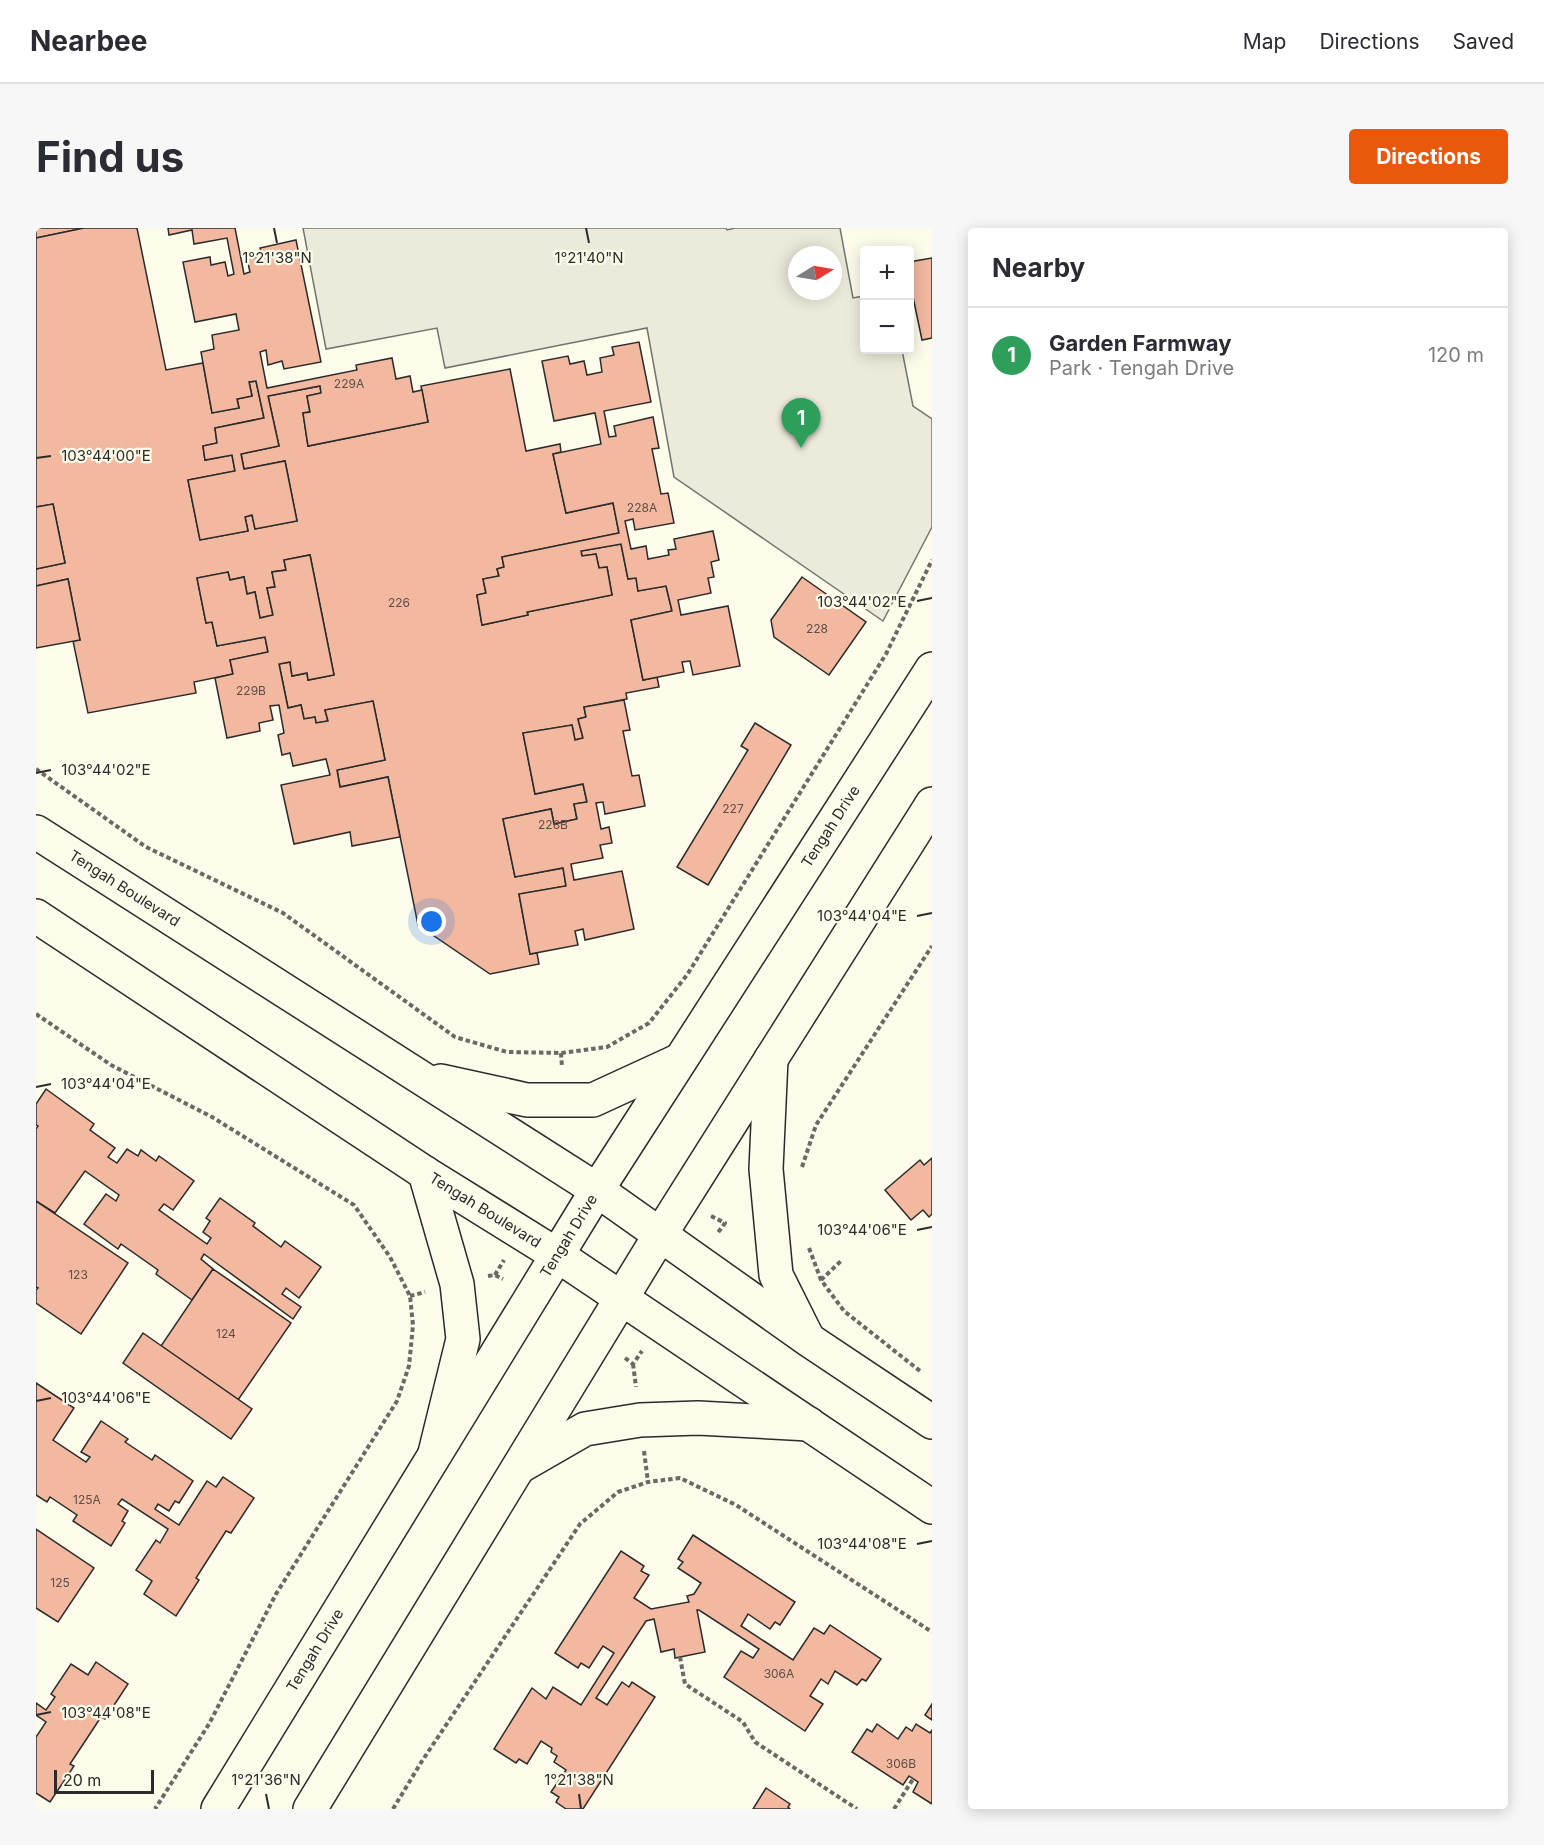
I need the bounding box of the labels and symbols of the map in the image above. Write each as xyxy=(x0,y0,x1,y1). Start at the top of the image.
north arrow xyxy=(788,246,842,300)
text: 1°21'38"N xyxy=(242,248,312,267)
text: 1°21'40"N xyxy=(554,248,624,267)
house number: 229A xyxy=(334,376,364,391)
pin: 1 xyxy=(782,398,820,448)
text: 103°44'00"E xyxy=(61,446,151,465)
house number: 228A xyxy=(627,500,657,515)
text: 103°44'02"E xyxy=(817,592,907,611)
house number: 226 xyxy=(388,595,410,610)
house number: 228 xyxy=(806,621,828,636)
house number: 229B xyxy=(236,683,266,698)
text: 103°44'02"E xyxy=(61,760,151,779)
street label: Tengah Drive xyxy=(797,781,864,871)
house number: 227 xyxy=(722,801,744,816)
house number: 228B xyxy=(538,817,568,832)
street label: Tengah Boulevard xyxy=(66,846,184,931)
text: 103°44'04"E xyxy=(817,906,907,925)
your location xyxy=(417,907,446,936)
text: 103°44'04"E xyxy=(61,1074,151,1093)
street label: Tengah Boulevard xyxy=(426,1168,545,1252)
street label: Tengah Drive xyxy=(536,1191,601,1281)
text: 103°44'06"E xyxy=(817,1220,907,1239)
house number: 123 xyxy=(68,1267,88,1282)
house number: 124 xyxy=(216,1326,236,1341)
text: 103°44'06"E xyxy=(61,1388,151,1407)
house number: 125A xyxy=(73,1492,101,1507)
text: 103°44'08"E xyxy=(817,1534,907,1553)
house number: 125 xyxy=(50,1575,70,1590)
street label: Tengah Drive xyxy=(282,1605,347,1695)
house number: 306A xyxy=(764,1666,794,1681)
text: 103°44'08"E xyxy=(61,1703,151,1722)
house number: 306B xyxy=(886,1756,916,1771)
scale bar xyxy=(54,1767,154,1794)
text: 1°21'36"N xyxy=(231,1770,301,1789)
text: 1°21'38"N xyxy=(544,1770,614,1789)

